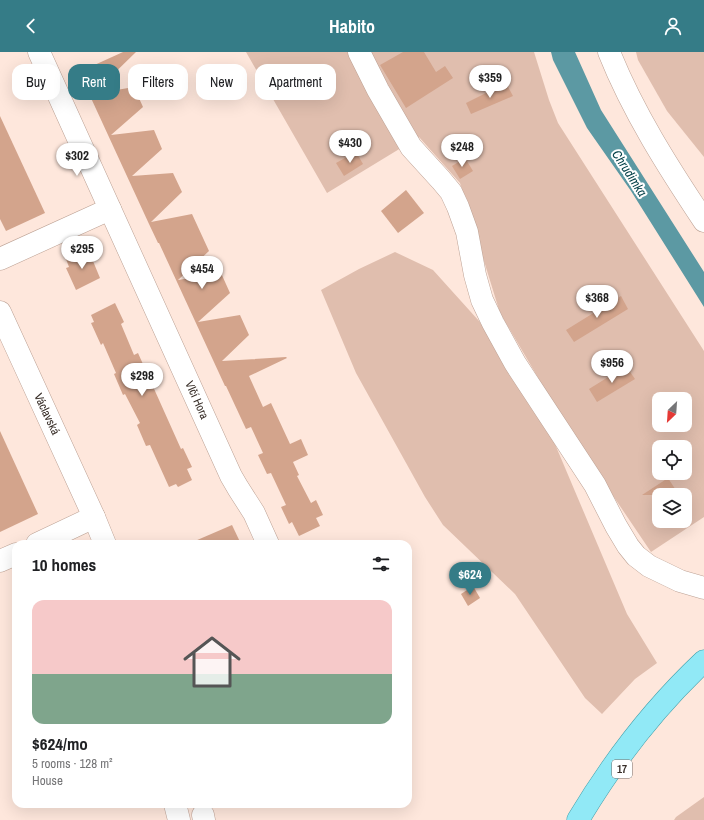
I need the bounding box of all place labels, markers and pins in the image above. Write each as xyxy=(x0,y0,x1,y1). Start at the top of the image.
pin: $359 xyxy=(466,65,514,99)
pin: $430 xyxy=(326,130,374,164)
pin: $248 xyxy=(438,134,486,168)
pin: $302 xyxy=(53,143,101,177)
pin: $295 xyxy=(58,236,106,270)
pin: $454 xyxy=(178,256,226,290)
pin: $368 xyxy=(573,285,621,319)
pin: $956 xyxy=(588,350,636,384)
pin: $298 xyxy=(118,363,166,397)
pin: $624 xyxy=(446,562,494,596)

